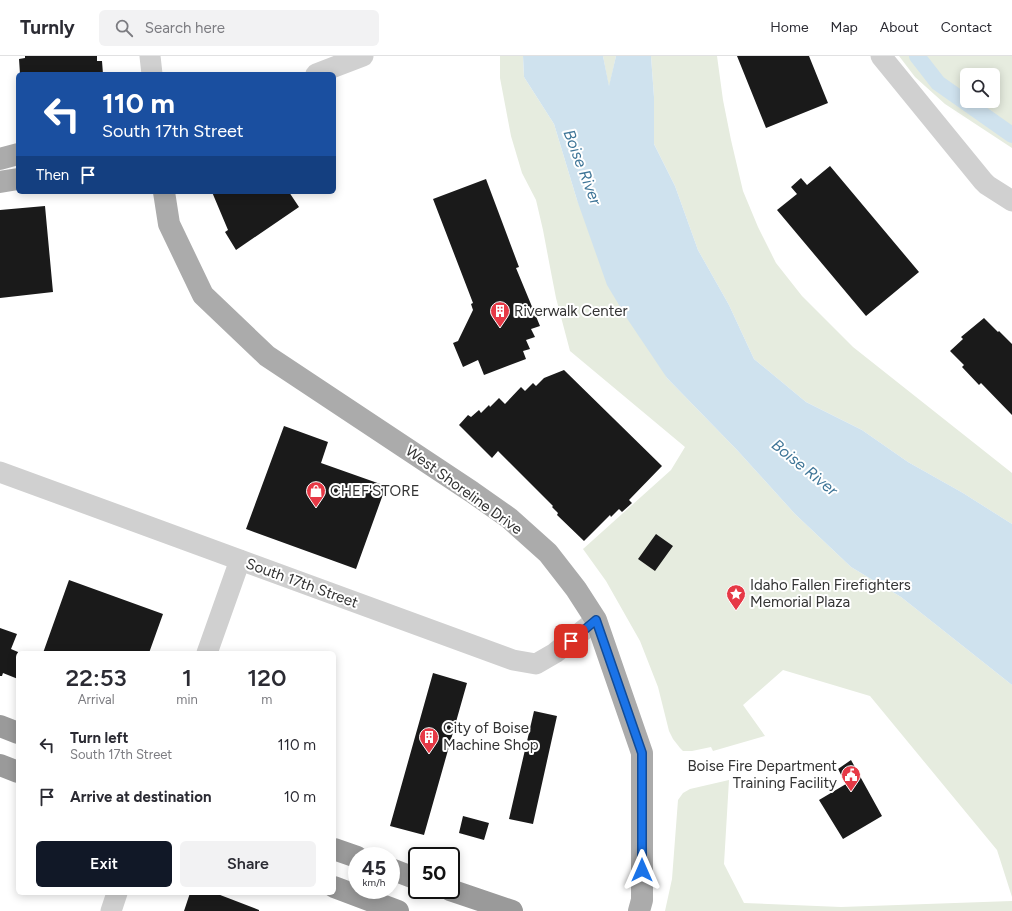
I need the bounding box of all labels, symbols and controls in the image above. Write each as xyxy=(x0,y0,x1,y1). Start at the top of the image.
search box xyxy=(99,10,379,46)
text: Turnly xyxy=(20,16,75,39)
icon: search xyxy=(113,17,135,39)
text: Search here xyxy=(145,19,225,37)
text: Home xyxy=(770,19,809,36)
text: Map xyxy=(831,19,858,36)
text: About xyxy=(880,19,919,36)
text: Contact xyxy=(941,19,992,36)
map controls xyxy=(960,68,1000,108)
button: search xyxy=(960,68,1000,108)
text: 110 m xyxy=(102,86,175,120)
icon: left xyxy=(36,88,88,140)
text: South 17th Street xyxy=(102,120,244,142)
water label: Boise River xyxy=(559,127,606,208)
icon: arrive xyxy=(77,164,99,186)
text: Then xyxy=(36,166,69,184)
building icon: Riverwalk Center xyxy=(489,300,511,328)
place label: Riverwalk Center xyxy=(514,302,628,320)
water label: Boise River xyxy=(768,435,842,500)
street label: West Shoreline Drive xyxy=(402,442,526,538)
shop icon: CHEF'STORE xyxy=(305,480,327,508)
place label: CHEF'STORE xyxy=(330,482,420,500)
street label: South 17th Street xyxy=(243,554,361,612)
place label: Idaho Fallen Firefighters Memorial Plaza xyxy=(750,576,911,611)
place icon: Idaho Fallen Firefighters Memorial Plaza xyxy=(725,583,747,611)
pin xyxy=(554,624,588,658)
icon: arrive xyxy=(560,630,582,652)
text: 22:53 xyxy=(66,663,127,692)
text: 1 xyxy=(182,663,192,692)
text: 120 xyxy=(247,663,286,692)
text: Arrival xyxy=(78,692,115,707)
text: min xyxy=(176,692,198,707)
text: m xyxy=(261,692,272,707)
place label: City of Boise Machine Shop xyxy=(443,719,539,754)
building icon: City of Boise Machine Shop xyxy=(418,726,440,754)
text: Turn left xyxy=(70,729,128,747)
icon: left xyxy=(36,734,58,756)
text: 110 m xyxy=(278,736,316,754)
text: South 17th Street xyxy=(70,747,172,762)
place label: Boise Fire Department Training Facility xyxy=(687,757,837,792)
public building icon: Boise Fire Department Training Facility xyxy=(840,764,862,792)
icon: arrive xyxy=(36,786,58,808)
text: Arrive at destination xyxy=(70,788,211,806)
text: 10 m xyxy=(284,788,316,806)
button: Exit xyxy=(36,841,172,887)
button: Share xyxy=(180,841,316,887)
speed limit sign: 50 xyxy=(408,847,460,899)
position arrow xyxy=(621,849,663,891)
text: 45 xyxy=(362,856,386,880)
text: km/h xyxy=(363,876,385,889)

